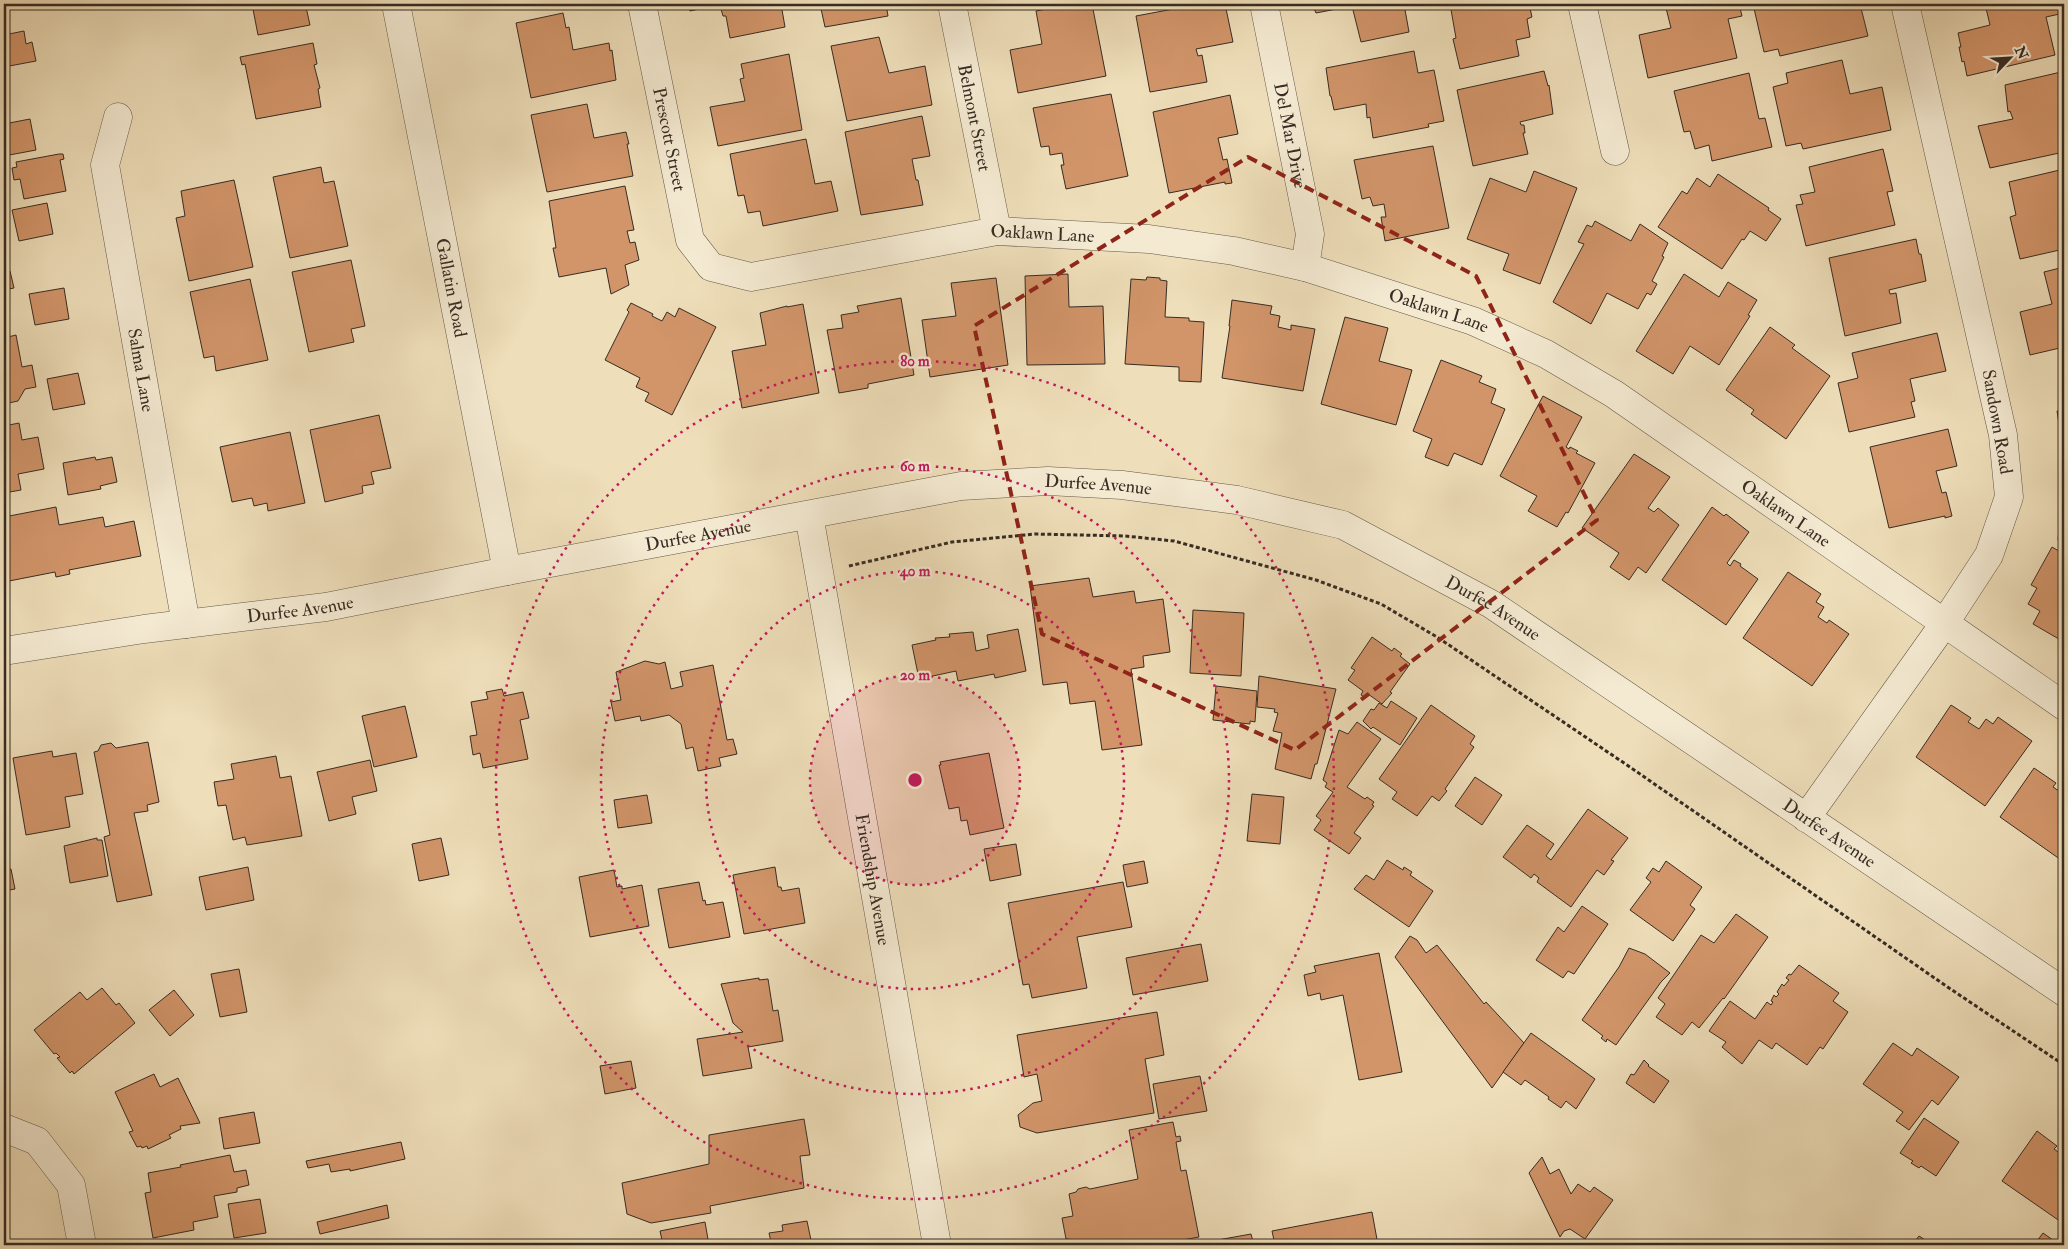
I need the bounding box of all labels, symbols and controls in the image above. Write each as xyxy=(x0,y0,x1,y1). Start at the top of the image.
north arrow xyxy=(1986,32,2036,82)
text: N xyxy=(2011,43,2032,62)
street label: Belmont Street xyxy=(953,62,996,174)
street label: Del Mar Drive xyxy=(1268,81,1312,191)
street label: Prescott Street xyxy=(648,85,691,193)
street label: Oaklawn Lane xyxy=(990,219,1095,248)
street label: Gallatin Road xyxy=(431,236,472,339)
street label: Oaklawn Lane xyxy=(1386,283,1493,338)
street label: Salma Lane xyxy=(123,327,160,414)
text: 80 m xyxy=(900,352,930,371)
street label: Sandown Road xyxy=(1976,368,2018,476)
text: 60 m xyxy=(900,457,930,476)
street label: Durfee Avenue xyxy=(1044,469,1154,500)
street label: Oaklawn Lane xyxy=(1737,474,1836,553)
street label: Durfee Avenue xyxy=(643,514,754,556)
text: 40 m xyxy=(899,562,931,581)
street label: Durfee Avenue xyxy=(1441,570,1545,646)
street label: Durfee Avenue xyxy=(245,590,356,628)
text: 20 m xyxy=(900,666,930,685)
centre of rings xyxy=(906,771,924,789)
street label: Durfee Avenue xyxy=(1778,793,1881,873)
street label: Friendship Avenue xyxy=(850,812,896,948)

